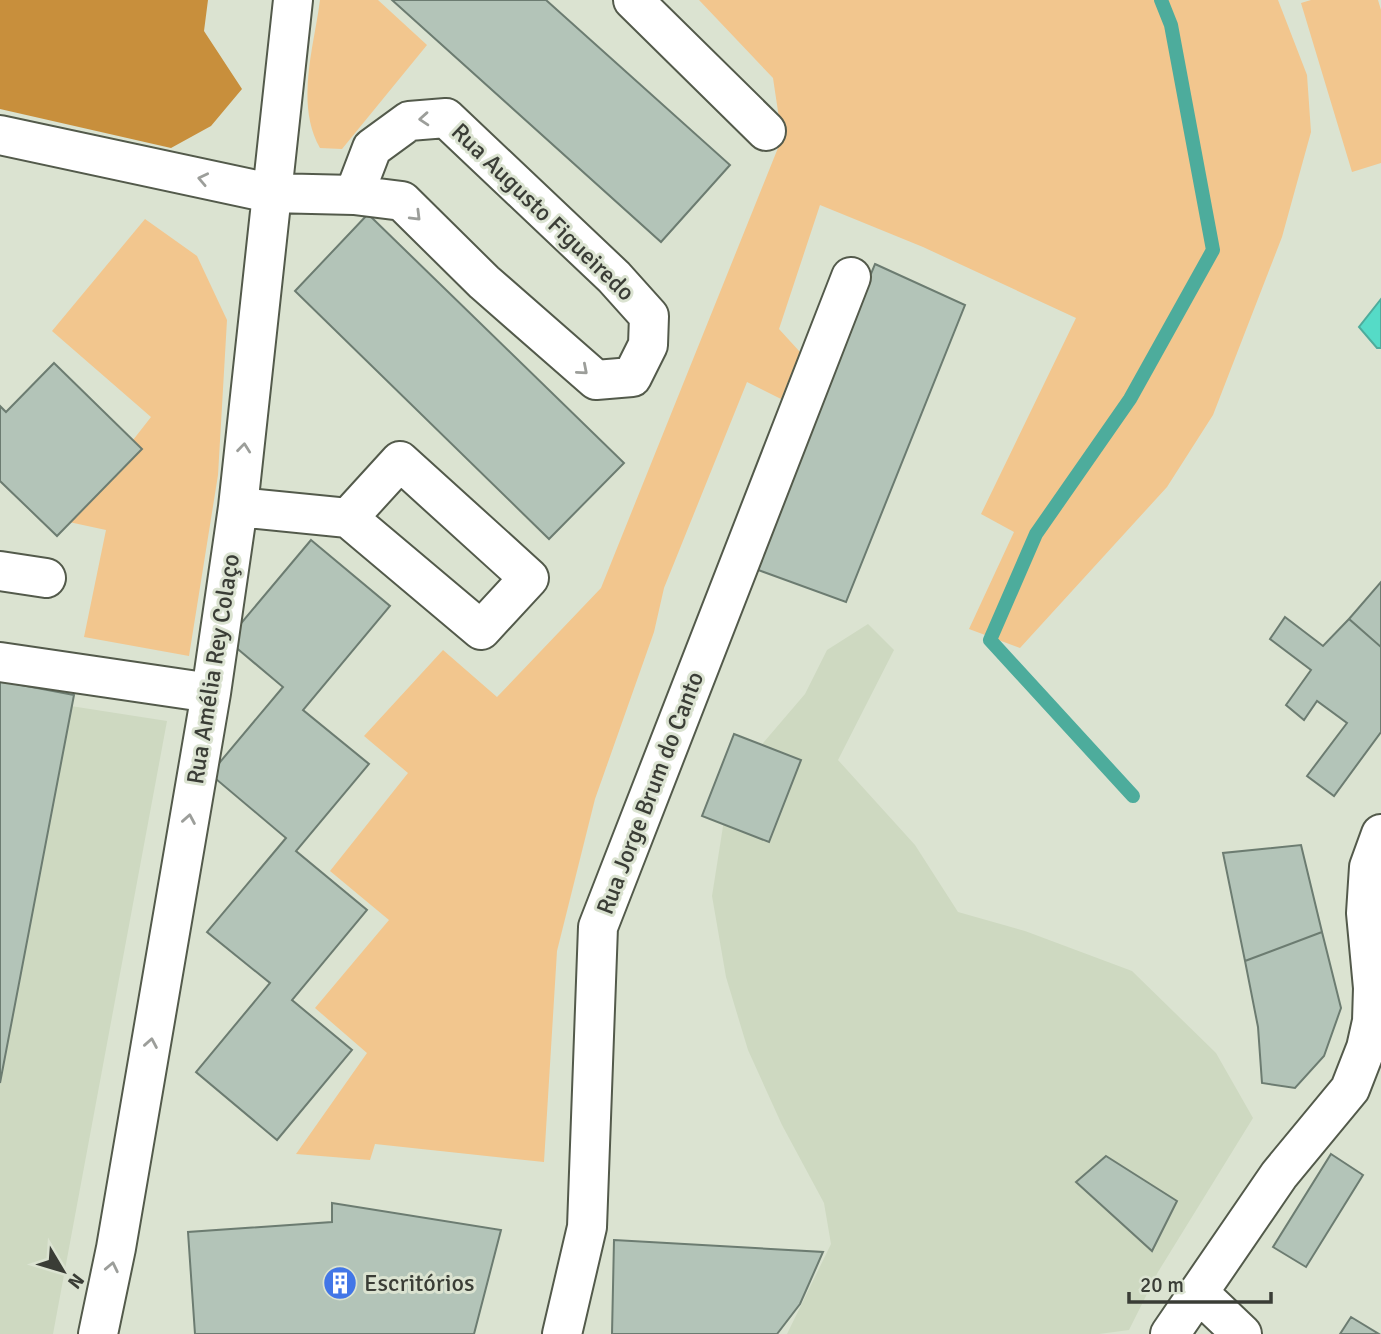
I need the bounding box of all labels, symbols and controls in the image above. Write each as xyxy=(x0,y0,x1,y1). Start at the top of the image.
one-way arrow xyxy=(418,112,429,127)
street label: Rua Augusto Figueiredo xyxy=(445,117,641,307)
one-way arrow xyxy=(197,173,209,188)
one-way arrow xyxy=(408,207,421,220)
one-way arrow xyxy=(575,362,588,374)
one-way arrow xyxy=(236,443,251,454)
street label: Rua Amélia Rey Colaço xyxy=(180,552,246,786)
street label: Rua Jorge Brum do Canto xyxy=(590,667,710,919)
one-way arrow xyxy=(181,813,196,825)
one-way arrow xyxy=(143,1037,158,1049)
north arrow xyxy=(28,1236,98,1306)
scale bar xyxy=(1129,1260,1271,1304)
one-way arrow xyxy=(104,1261,118,1273)
building icon: Escritórios xyxy=(321,1264,359,1302)
text: N xyxy=(62,1268,89,1293)
place label: Escritórios xyxy=(364,1268,474,1298)
text: 20 m xyxy=(1140,1272,1184,1298)

